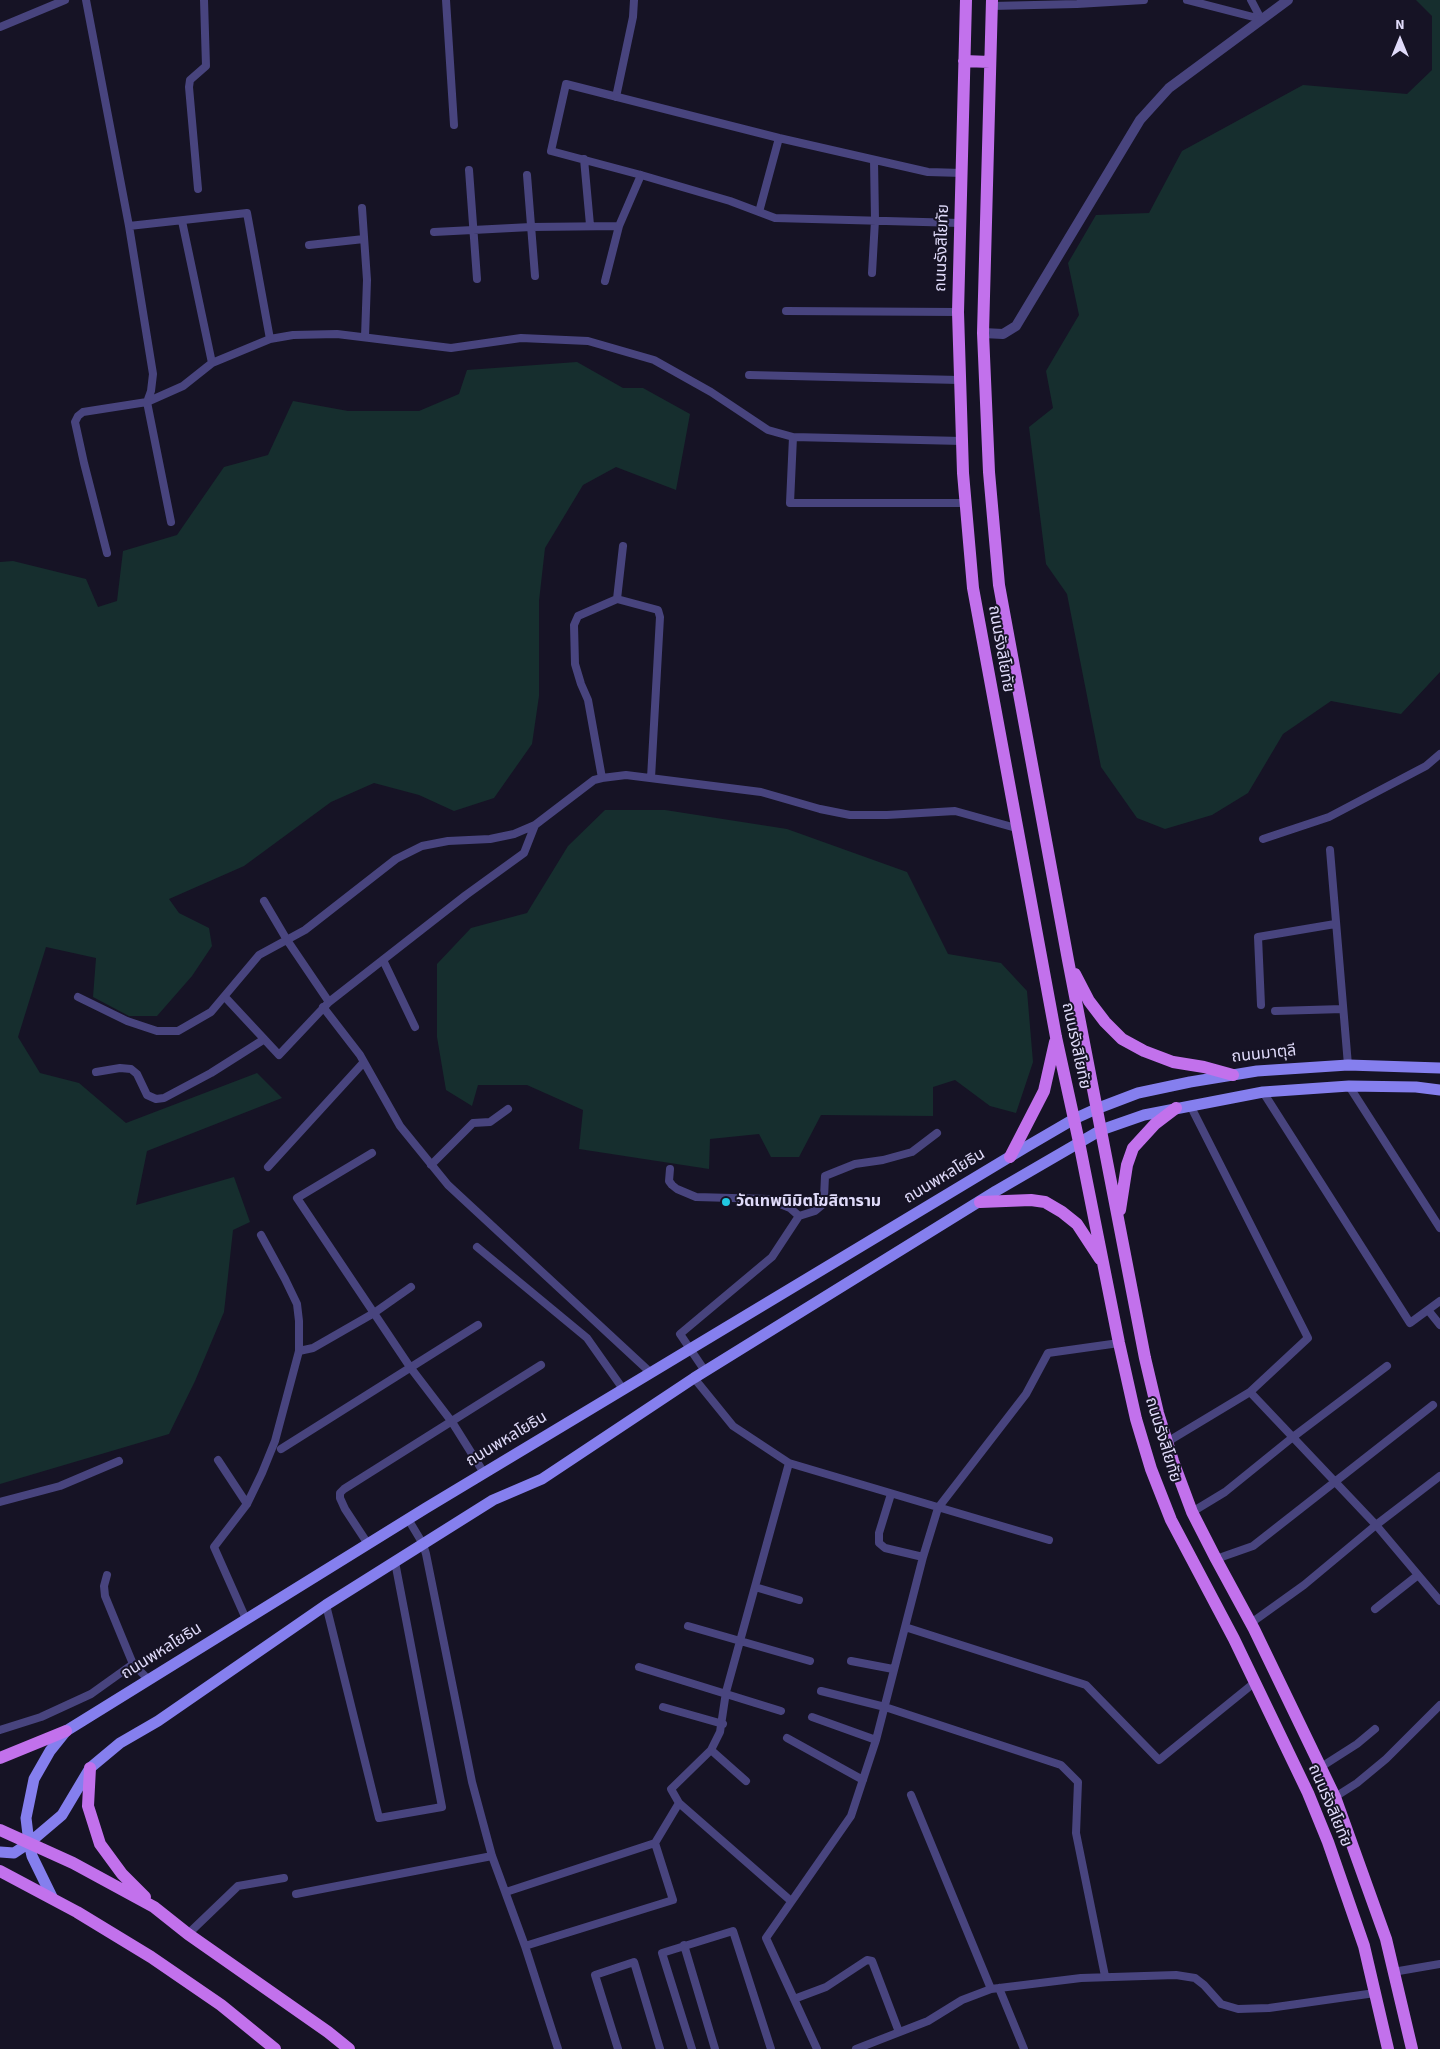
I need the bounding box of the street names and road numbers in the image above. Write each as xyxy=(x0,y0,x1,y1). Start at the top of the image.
street label: ถนนรังสิโยทัย xyxy=(932,204,954,292)
street label: ถนนรังสิโยทัย xyxy=(983,604,1017,694)
street label: ถนนรังสิโยทัย xyxy=(1056,1001,1094,1091)
street label: ถนนมาตุลี xyxy=(1231,1042,1297,1068)
street label: ถนนพหลโยธิน xyxy=(901,1145,989,1209)
street label: ถนนรังสิโยทัย xyxy=(1140,1395,1184,1485)
street label: ถนนพหลโยธิน xyxy=(463,1408,551,1472)
street label: ถนนพหลโยธิน xyxy=(118,1620,206,1684)
street label: ถนนรังสิโยทัย xyxy=(1303,1762,1355,1850)

